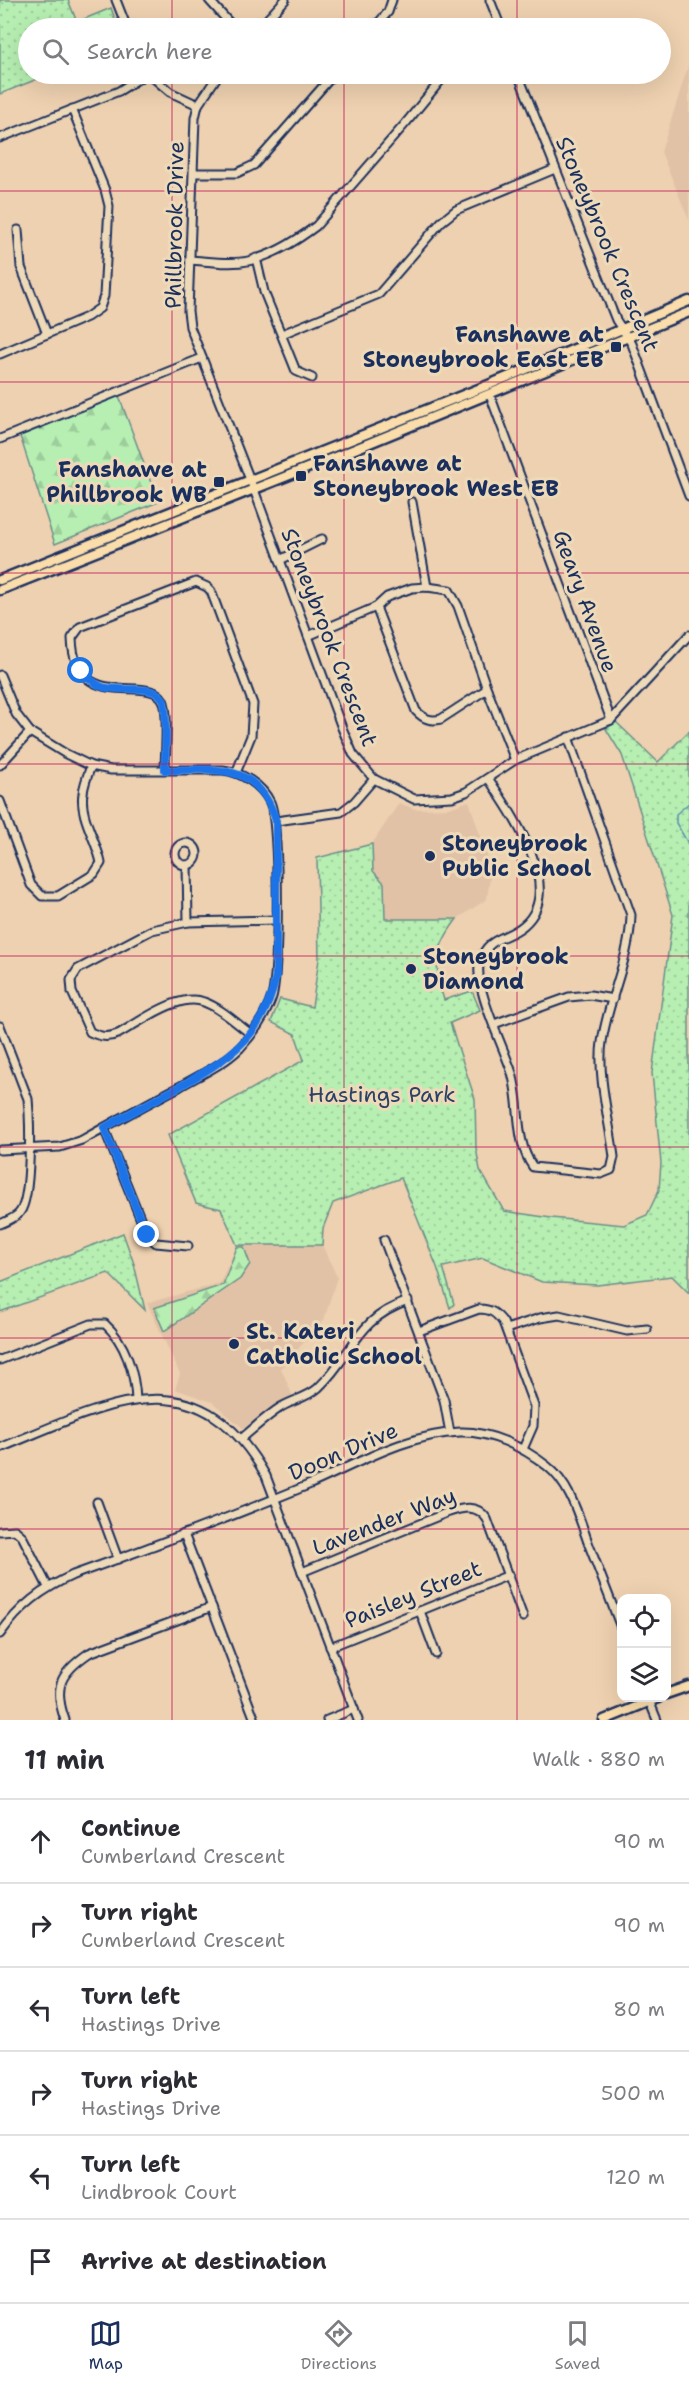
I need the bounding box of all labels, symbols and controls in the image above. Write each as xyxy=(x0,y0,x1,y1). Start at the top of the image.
search box xyxy=(18,18,671,84)
icon: search xyxy=(39,35,72,68)
text: Search here xyxy=(87,37,213,66)
street label: Stoneybrook Crescent xyxy=(549,132,666,356)
street label: Phillbrook Drive xyxy=(159,141,190,309)
place label: Fanshawe at Stoneybrook East EB xyxy=(363,320,604,374)
marker: Fanshawe at Stoneybrook East EB xyxy=(609,340,623,354)
place label: Fanshawe at Stoneybrook West EB xyxy=(313,449,559,503)
place label: Fanshawe at Phillbrook WB xyxy=(46,455,207,509)
marker: Fanshawe at Stoneybrook West EB xyxy=(294,469,308,483)
marker: Fanshawe at Phillbrook WB xyxy=(212,475,226,489)
street label: Stoneybrook Crescent xyxy=(275,524,385,750)
street label: Geary Avenue xyxy=(546,526,625,676)
route start xyxy=(67,657,93,683)
place label: Stoneybrook Public School xyxy=(442,829,592,883)
marker: Stoneybrook Public School xyxy=(423,849,437,863)
place label: Stoneybrook Diamond xyxy=(423,942,569,996)
marker: Stoneybrook Diamond xyxy=(404,962,418,976)
park label: Hastings Park xyxy=(308,1080,456,1109)
route end xyxy=(133,1221,159,1247)
place label: St. Kateri Catholic School xyxy=(246,1317,422,1371)
marker: St. Kateri Catholic School xyxy=(227,1337,241,1351)
street label: Doon Drive xyxy=(284,1415,402,1487)
street label: Lavender Way xyxy=(308,1481,460,1562)
street label: Paisley Street xyxy=(340,1554,486,1635)
map controls xyxy=(617,1594,671,1702)
button: locate xyxy=(617,1594,671,1648)
button: layers xyxy=(617,1648,671,1702)
text: 11 min xyxy=(24,1742,105,1777)
text: Walk · 880 m xyxy=(532,1746,665,1772)
text: Continue xyxy=(81,1814,181,1843)
icon: ahead xyxy=(24,1825,57,1858)
text: 90 m xyxy=(613,1828,665,1854)
text: Cumberland Crescent xyxy=(81,1843,285,1869)
text: Turn right xyxy=(81,1898,198,1927)
icon: right xyxy=(24,1909,57,1942)
text: 90 m xyxy=(613,1912,665,1938)
text: Cumberland Crescent xyxy=(81,1927,285,1953)
text: Turn left xyxy=(81,1982,180,2011)
icon: left xyxy=(24,1993,57,2026)
text: 80 m xyxy=(613,1996,665,2022)
text: Hastings Drive xyxy=(81,2011,221,2037)
text: Turn right xyxy=(81,2066,198,2095)
icon: right xyxy=(24,2077,57,2110)
text: 500 m xyxy=(601,2080,665,2106)
text: Hastings Drive xyxy=(81,2095,221,2121)
text: Turn left xyxy=(81,2150,180,2179)
icon: left xyxy=(24,2161,57,2194)
text: 120 m xyxy=(606,2164,665,2190)
text: Lindbrook Court xyxy=(81,2179,237,2205)
icon: arrive xyxy=(24,2245,57,2278)
text: Arrive at destination xyxy=(81,2247,327,2276)
tab: Map xyxy=(89,2317,123,2374)
tab: Directions xyxy=(301,2317,377,2374)
tab: Saved xyxy=(555,2317,600,2374)

